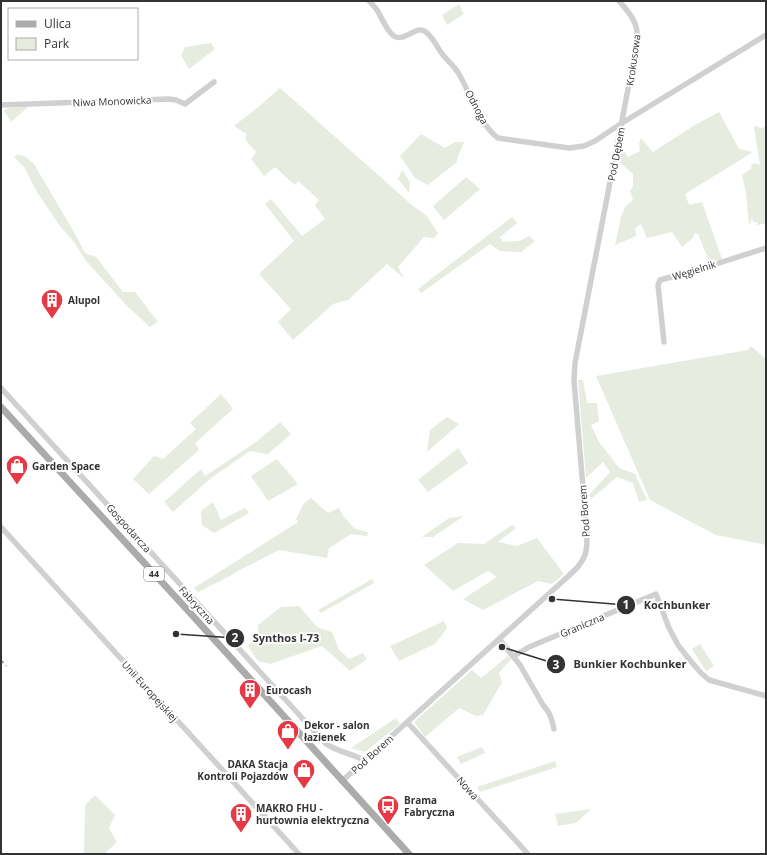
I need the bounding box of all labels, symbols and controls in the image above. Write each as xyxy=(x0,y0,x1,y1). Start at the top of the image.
legend xyxy=(8,8,138,60)
text: Ulica xyxy=(44,15,71,32)
street label: Krokusowa xyxy=(622,33,644,87)
text: Park xyxy=(44,35,70,52)
street label: Odnoga xyxy=(462,87,492,127)
street label: Niwa Monowicka xyxy=(72,93,152,109)
street label: Pod Dębem xyxy=(604,126,628,182)
street label: Węgielnik xyxy=(671,257,718,283)
building icon: Alupol xyxy=(39,287,65,320)
place label: Alupol xyxy=(68,293,100,307)
shop icon: Garden Space xyxy=(4,453,30,486)
place label: Garden Space xyxy=(32,459,100,473)
street label: Pod Borem xyxy=(575,484,593,538)
street label: Gospodarcza xyxy=(103,501,155,555)
road number: 44 xyxy=(144,567,164,581)
street label: Fabryczna xyxy=(176,583,218,627)
callout: Kochbunker xyxy=(616,593,719,616)
text: 1 xyxy=(623,596,629,613)
text: Kochbunker xyxy=(644,597,710,612)
street label: Graniczna xyxy=(558,609,606,641)
callout: Synthos I-73 xyxy=(225,626,328,649)
text: 2 xyxy=(232,629,239,646)
text: Synthos I-73 xyxy=(253,630,319,645)
callout: Bunkier Kochbunker xyxy=(546,653,695,676)
text: 3 xyxy=(553,656,560,673)
text: Bunkier Kochbunker xyxy=(573,656,687,671)
street label: Unii Europejskiej xyxy=(119,657,181,725)
building icon: Eurocash xyxy=(237,677,263,710)
place label: Eurocash xyxy=(266,683,312,697)
shop icon: Dekor - salon łazienek xyxy=(275,718,301,751)
place label: Dekor - salon łazienek xyxy=(303,718,369,744)
street label: Pod Borem xyxy=(348,731,396,777)
place label: DAKA Stacja Kontroli Pojazdów xyxy=(197,757,288,783)
shop icon: DAKA Stacja Kontroli Pojazdów xyxy=(291,757,317,790)
street label: Nowa xyxy=(454,773,482,803)
bus stop icon: Brama Fabryczna xyxy=(375,793,401,826)
place label: Brama Fabryczna xyxy=(404,793,455,819)
building icon: MAKRO FHU - hurtownia elektryczna xyxy=(228,801,254,834)
place label: MAKRO FHU - hurtownia elektryczna xyxy=(256,801,369,827)

